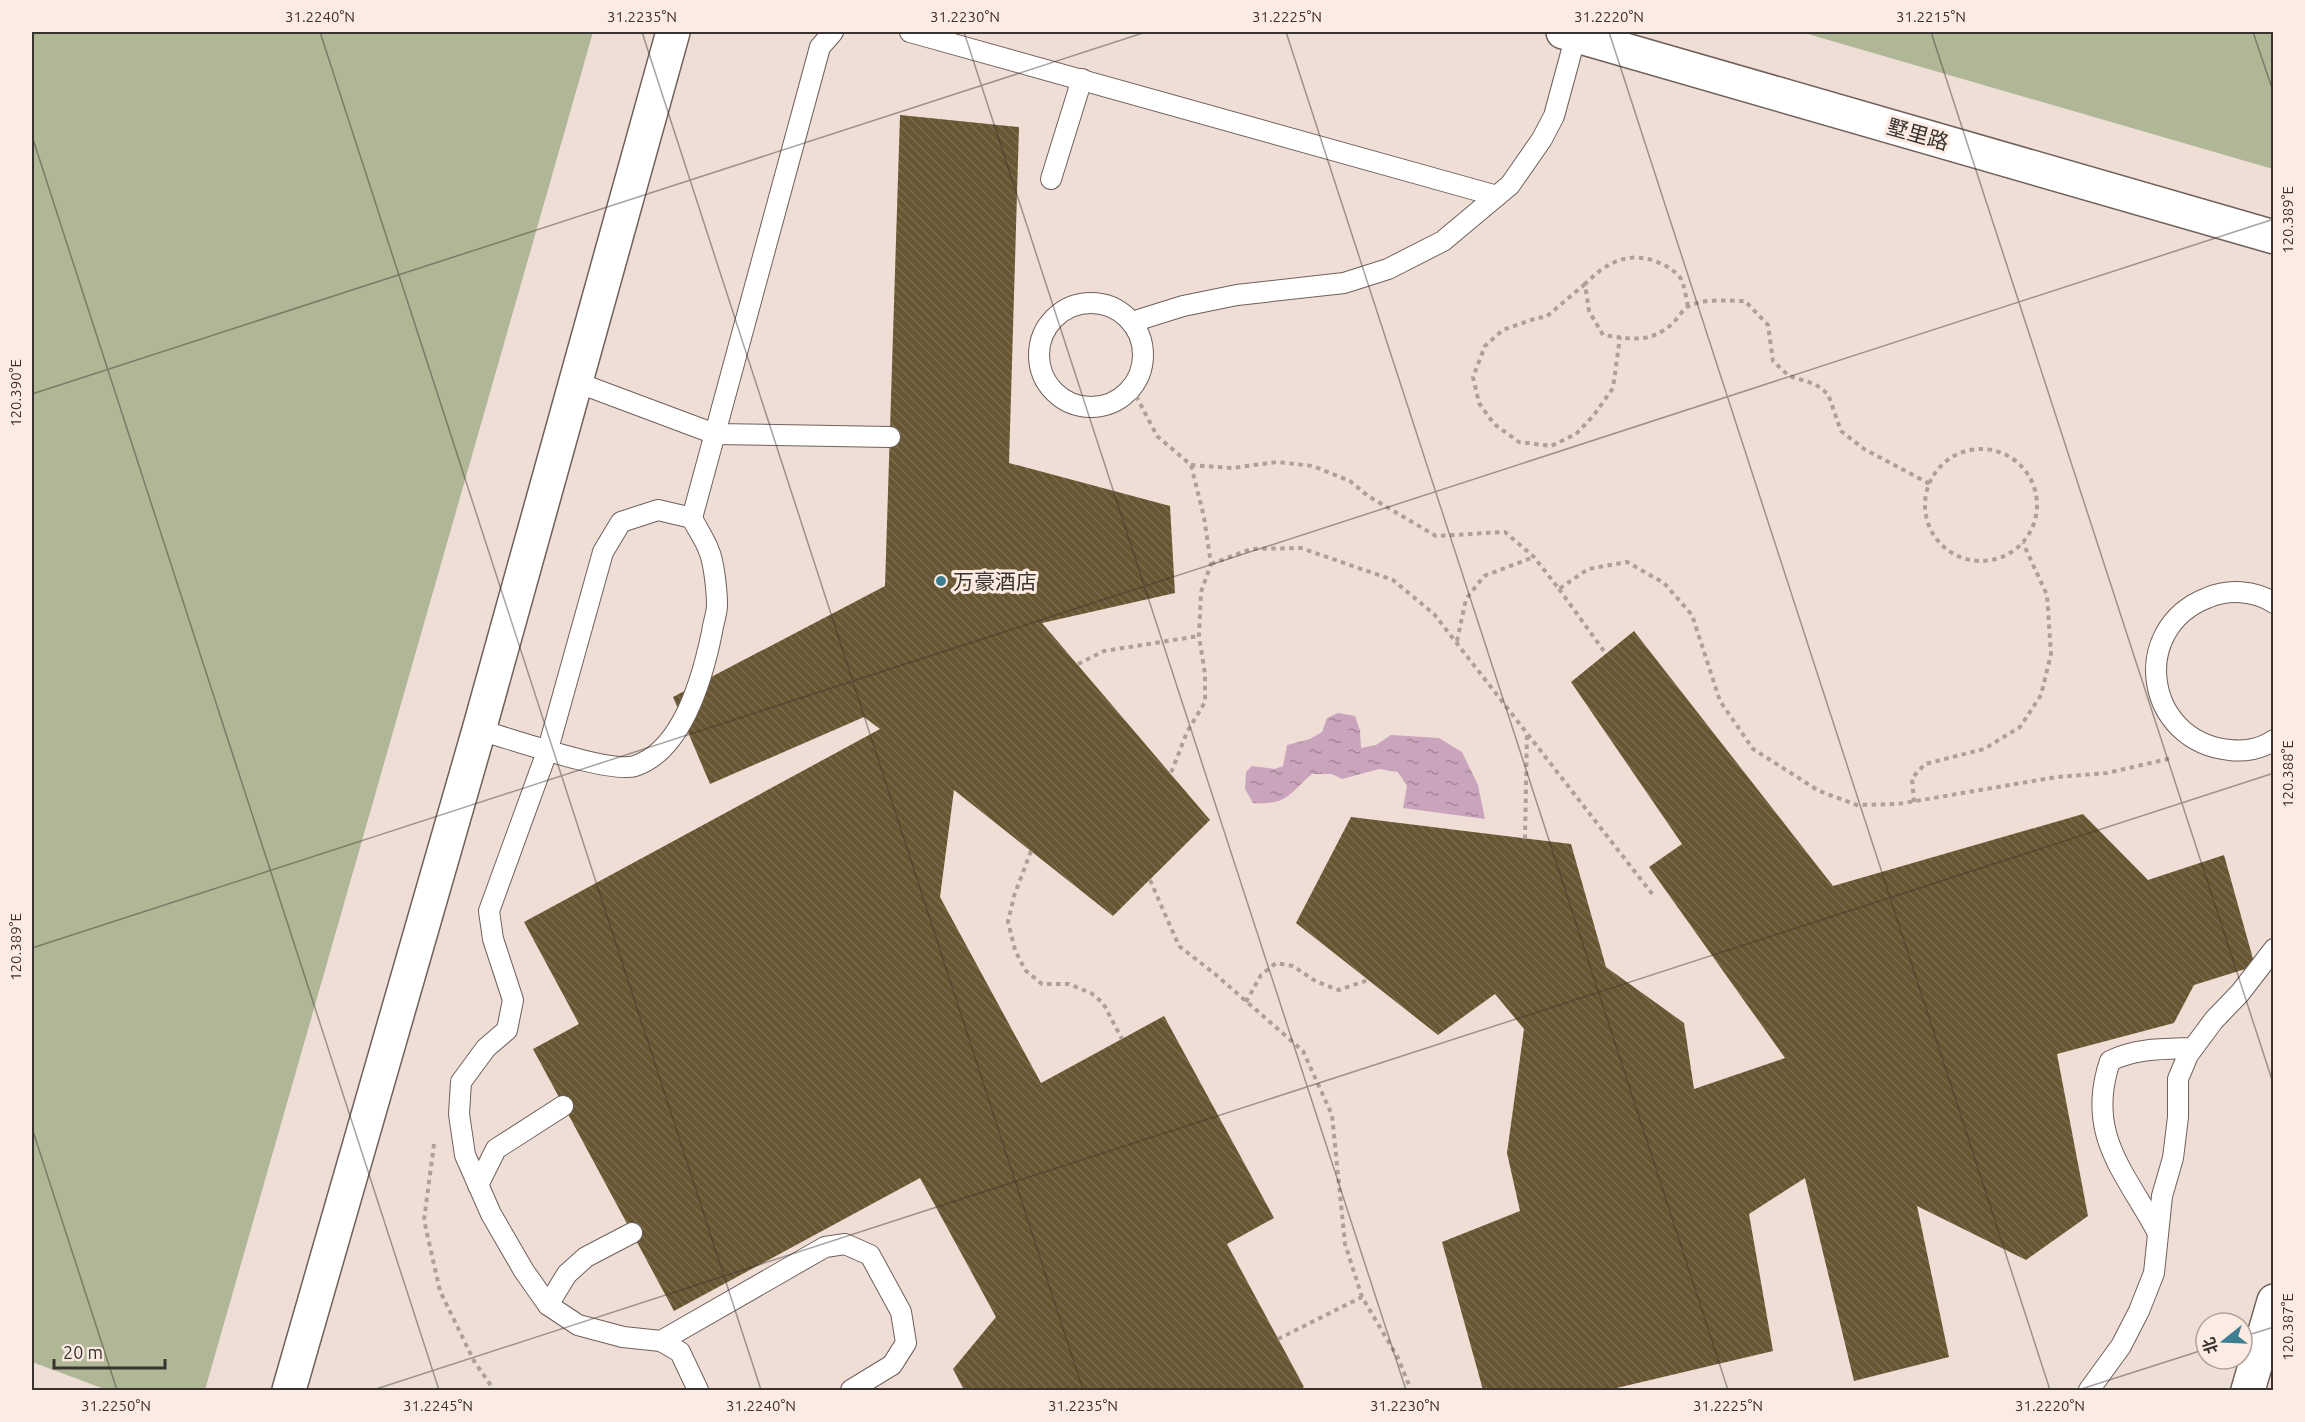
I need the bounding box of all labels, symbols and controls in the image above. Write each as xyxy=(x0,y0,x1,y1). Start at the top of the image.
text: 31.2240°N xyxy=(285,8,355,25)
text: 31.2235°N xyxy=(607,8,677,25)
text: 31.2230°N xyxy=(930,8,1000,25)
text: 31.2225°N xyxy=(1252,8,1322,25)
text: 31.2220°N xyxy=(1574,8,1644,25)
text: 31.2215°N xyxy=(1896,8,1966,25)
street label: 墅里路 xyxy=(1884,114,1952,154)
text: 120.389°E xyxy=(2279,186,2296,254)
text: 120.390°E xyxy=(7,359,24,427)
place label: 万豪酒店 xyxy=(953,569,1037,593)
marker: 万豪酒店 xyxy=(934,574,948,588)
text: 120.388°E xyxy=(2279,740,2296,808)
text: 120.389°E xyxy=(7,913,24,981)
text: 120.387°E xyxy=(2279,1293,2296,1361)
north arrow xyxy=(2194,1311,2254,1371)
scale bar xyxy=(54,1332,165,1370)
text: 北 xyxy=(2199,1335,2221,1356)
text: 20 m xyxy=(63,1342,103,1362)
text: 31.2250°N xyxy=(81,1397,151,1414)
text: 31.2245°N xyxy=(403,1397,473,1414)
text: 31.2240°N xyxy=(726,1397,796,1414)
text: 31.2235°N xyxy=(1048,1397,1118,1414)
text: 31.2230°N xyxy=(1370,1397,1440,1414)
text: 31.2225°N xyxy=(1693,1397,1763,1414)
text: 31.2220°N xyxy=(2015,1397,2085,1414)

